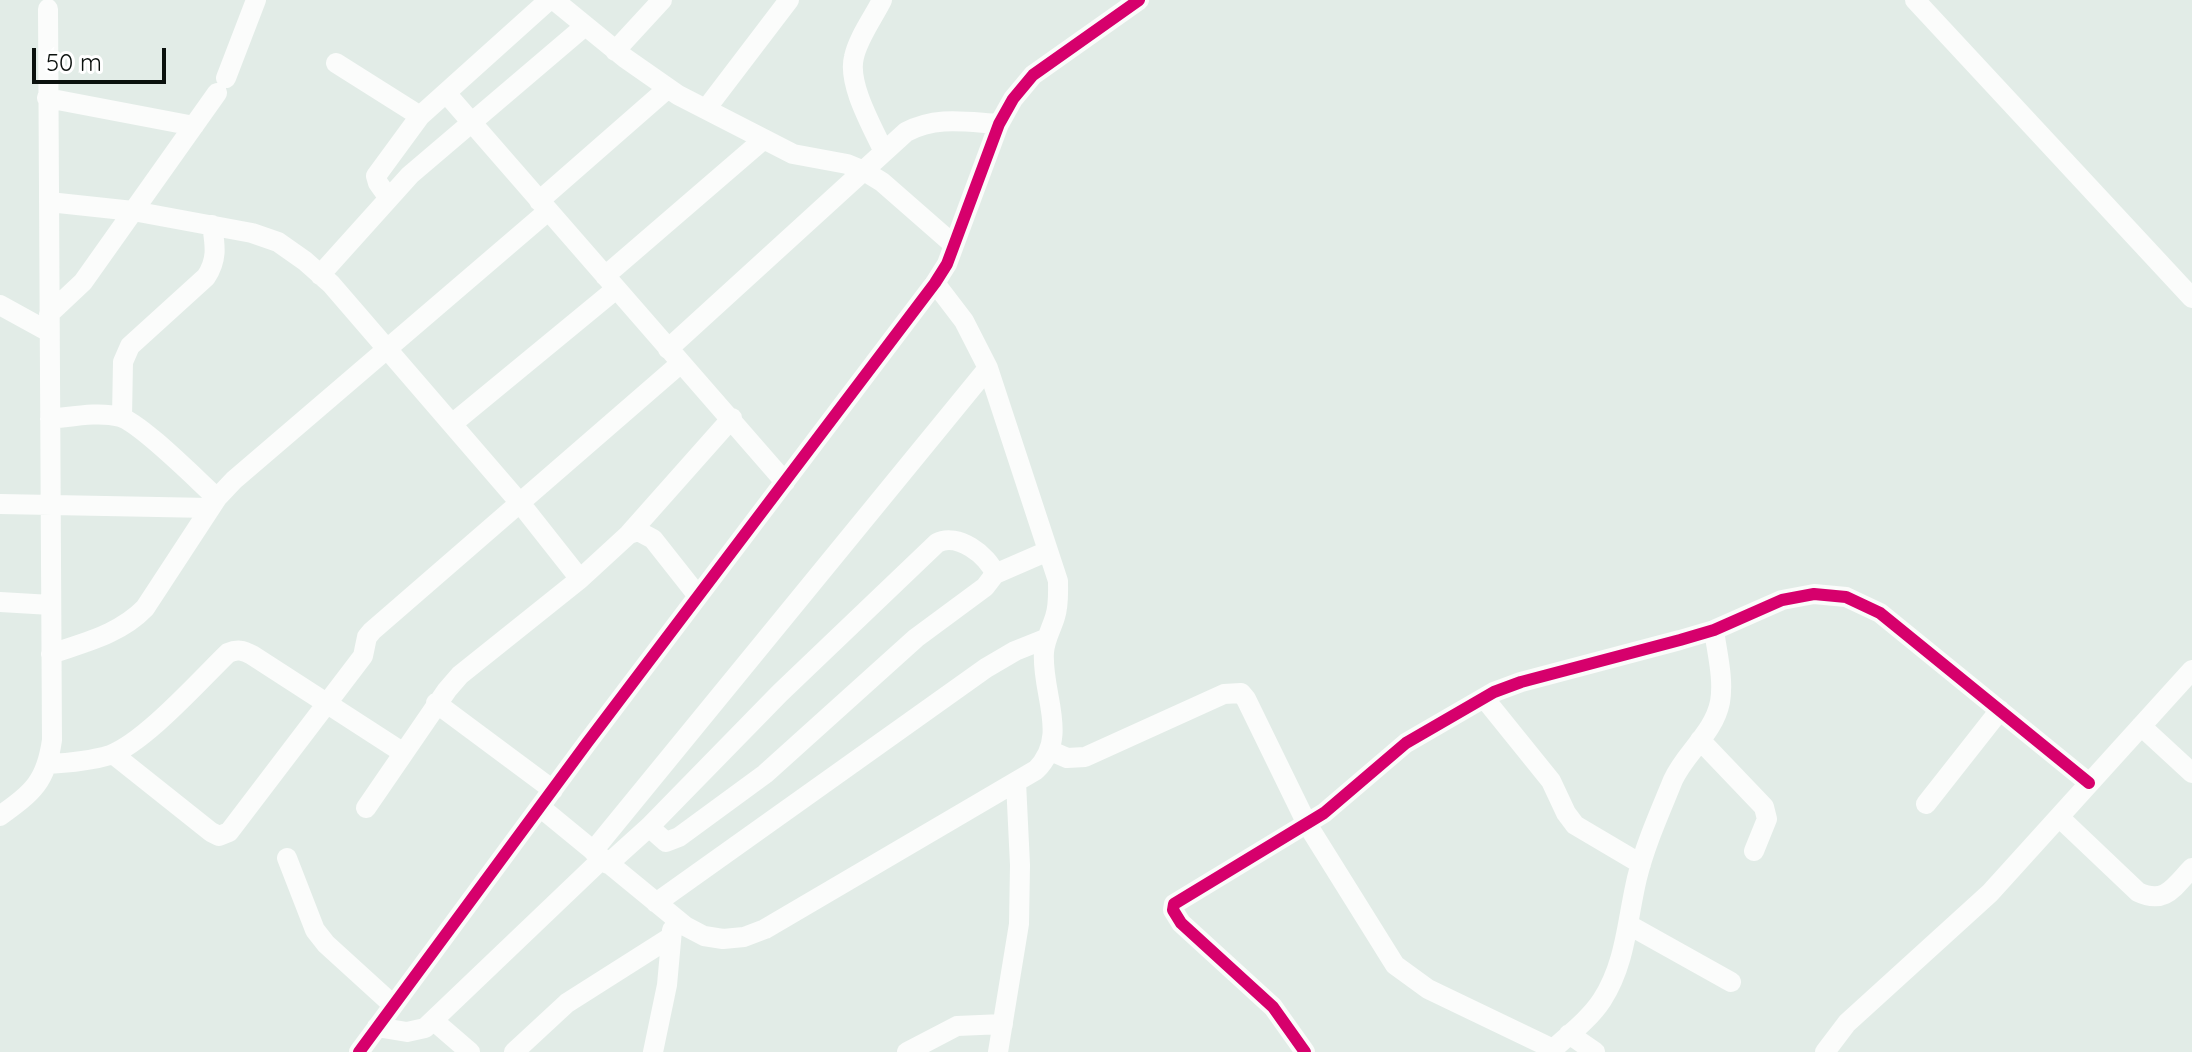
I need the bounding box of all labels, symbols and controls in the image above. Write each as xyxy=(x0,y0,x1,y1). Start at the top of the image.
scale bar xyxy=(36,32,170,82)
text: 50 m xyxy=(46,47,102,77)

